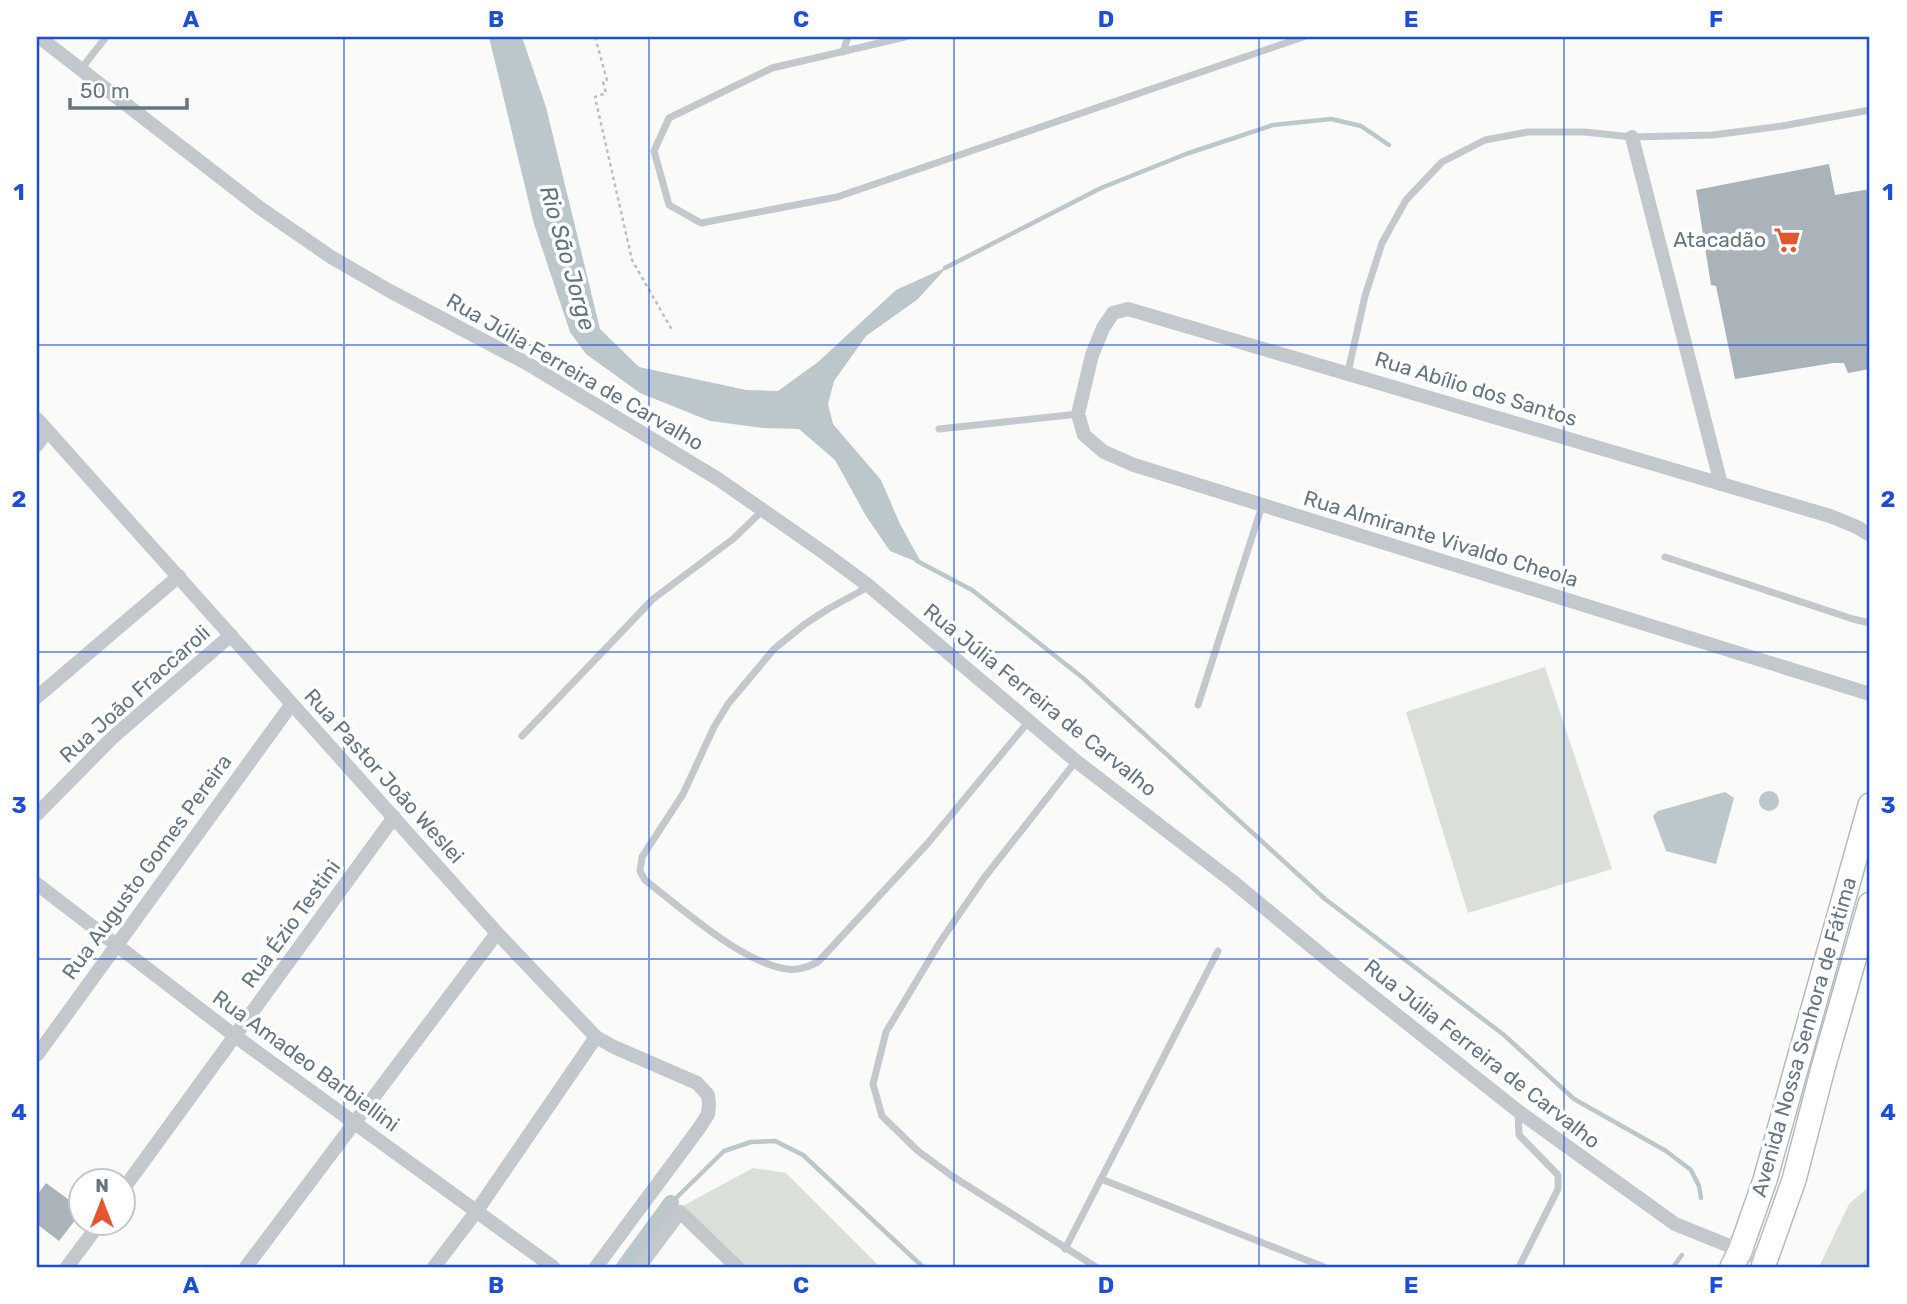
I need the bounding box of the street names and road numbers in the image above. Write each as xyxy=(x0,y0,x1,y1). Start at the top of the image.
street label: Rua Júlia Ferreira de Carvalho xyxy=(442,288,708,456)
street label: Rua Abílio dos Santos xyxy=(1372,346,1580,431)
street label: Rua Almirante Vivaldo Cheola xyxy=(1301,485,1581,592)
street label: Rua Júlia Ferreira de Carvalho xyxy=(919,598,1162,801)
street label: Rua João Fraccaroli xyxy=(54,620,215,768)
street label: Rua Pastor João Weslei xyxy=(299,683,469,868)
street label: Rua Augusto Gomes Pereira xyxy=(56,749,237,984)
street label: Rua Ézio Testini xyxy=(236,855,345,993)
street label: Avenida Nossa Senhora de Fátima xyxy=(1746,874,1861,1200)
street label: Rua Júlia Ferreira de Carvalho xyxy=(1359,954,1605,1154)
street label: Rua Amadeo Barbiellini xyxy=(208,985,404,1137)

